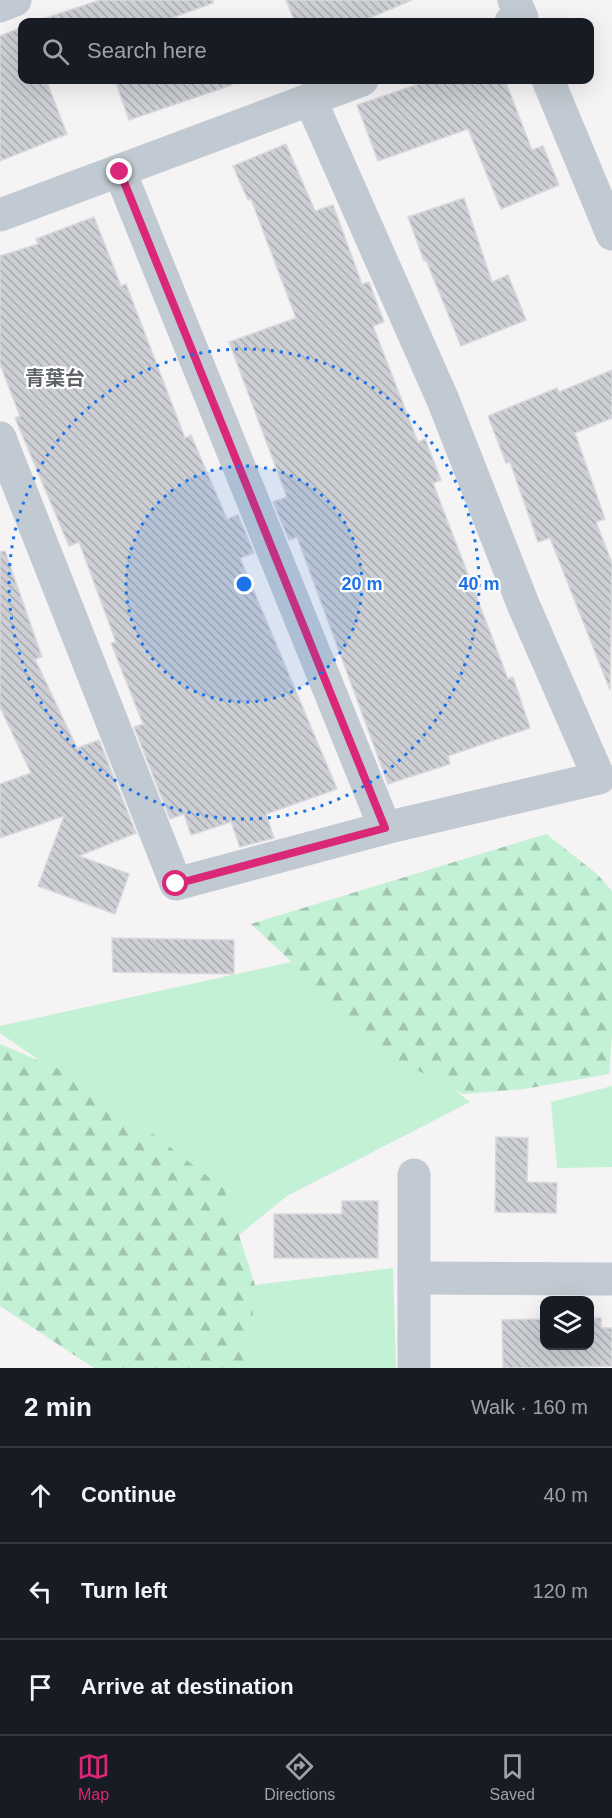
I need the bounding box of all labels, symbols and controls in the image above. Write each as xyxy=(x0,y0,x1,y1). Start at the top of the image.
search box xyxy=(18,18,594,84)
icon: search xyxy=(39,35,72,68)
text: Search here xyxy=(87,38,207,63)
route end xyxy=(106,158,132,184)
district label: 青葉台 xyxy=(25,367,85,389)
centre of rings xyxy=(234,574,254,594)
text: 20 m xyxy=(341,574,383,594)
text: 40 m xyxy=(458,574,500,594)
route start xyxy=(162,870,188,896)
map controls xyxy=(540,1296,594,1350)
button: layers xyxy=(540,1296,594,1350)
text: 2 min xyxy=(24,1392,92,1422)
text: Walk · 160 m xyxy=(471,1396,588,1418)
icon: ahead xyxy=(24,1479,57,1512)
text: Continue xyxy=(81,1482,176,1507)
text: 40 m xyxy=(544,1484,588,1506)
icon: left xyxy=(24,1575,57,1608)
text: Turn left xyxy=(81,1578,167,1603)
text: 120 m xyxy=(532,1580,588,1602)
icon: arrive xyxy=(24,1671,57,1704)
text: Arrive at destination xyxy=(81,1674,294,1699)
tab: Map xyxy=(77,1750,110,1804)
tab: Directions xyxy=(264,1750,335,1804)
tab: Saved xyxy=(490,1750,535,1804)

